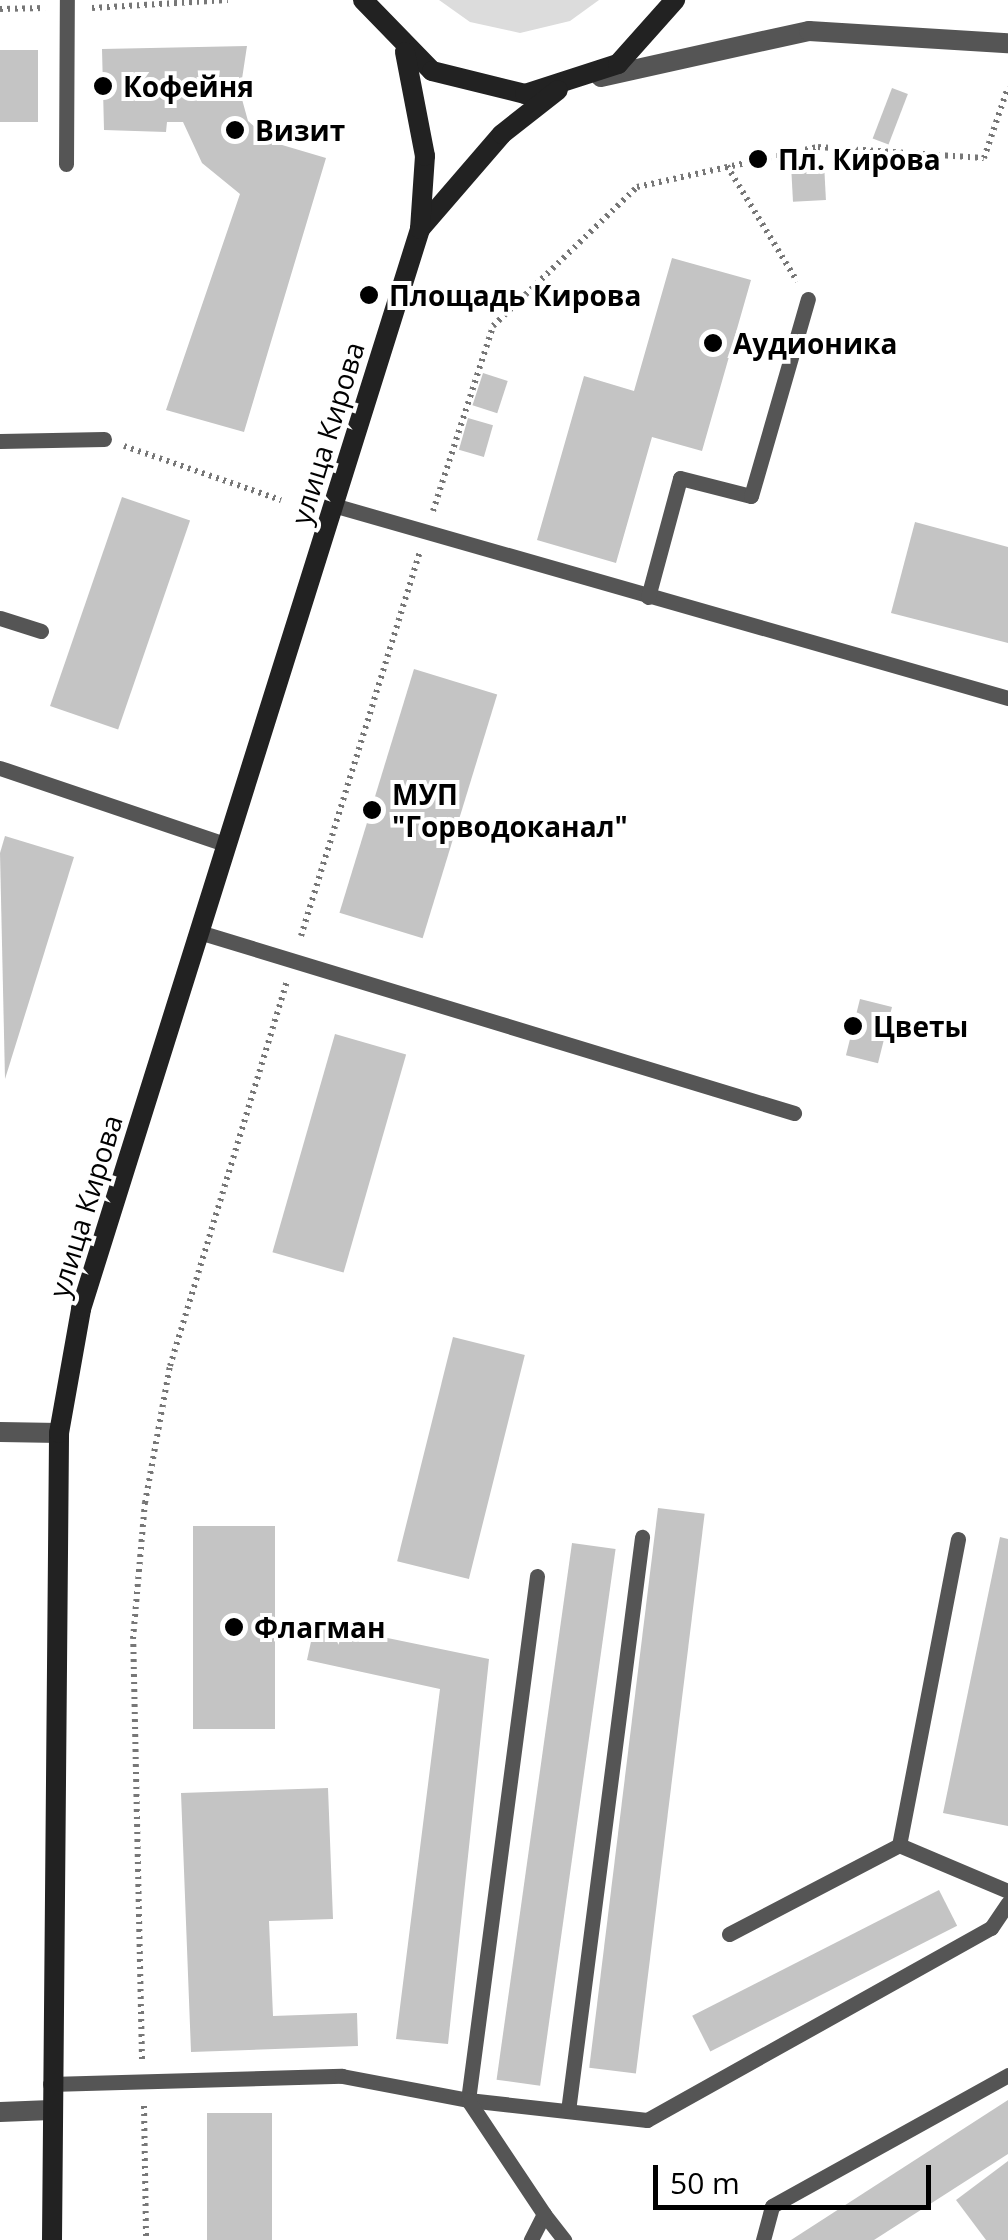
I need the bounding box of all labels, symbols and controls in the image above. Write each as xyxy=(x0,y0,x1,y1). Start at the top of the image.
place label: Кофейня xyxy=(123,69,254,103)
marker: Кофейня xyxy=(92,75,114,97)
place label: Визит xyxy=(255,113,345,147)
marker: Визит xyxy=(224,119,246,141)
place label: Пл. Кирова xyxy=(778,142,941,176)
marker: Пл. Кирова xyxy=(747,148,769,170)
place label: Площадь Кирова xyxy=(389,278,641,312)
marker: Площадь Кирова xyxy=(358,284,380,306)
place label: Аудионика xyxy=(733,326,897,360)
marker: Аудионика xyxy=(702,332,724,354)
street label: улица Кирова xyxy=(283,338,371,528)
place label: МУП "Горводоканал" xyxy=(392,777,628,843)
marker: МУП "Горводоканал" xyxy=(361,799,383,821)
place label: Цветы xyxy=(873,1009,968,1043)
marker: Цветы xyxy=(842,1015,864,1037)
street label: улица Кирова xyxy=(41,1111,129,1301)
place label: Флагман xyxy=(254,1610,386,1644)
marker: Флагман xyxy=(223,1616,245,1638)
scale bar xyxy=(658,2145,936,2207)
text: 50 m xyxy=(670,2162,740,2203)

